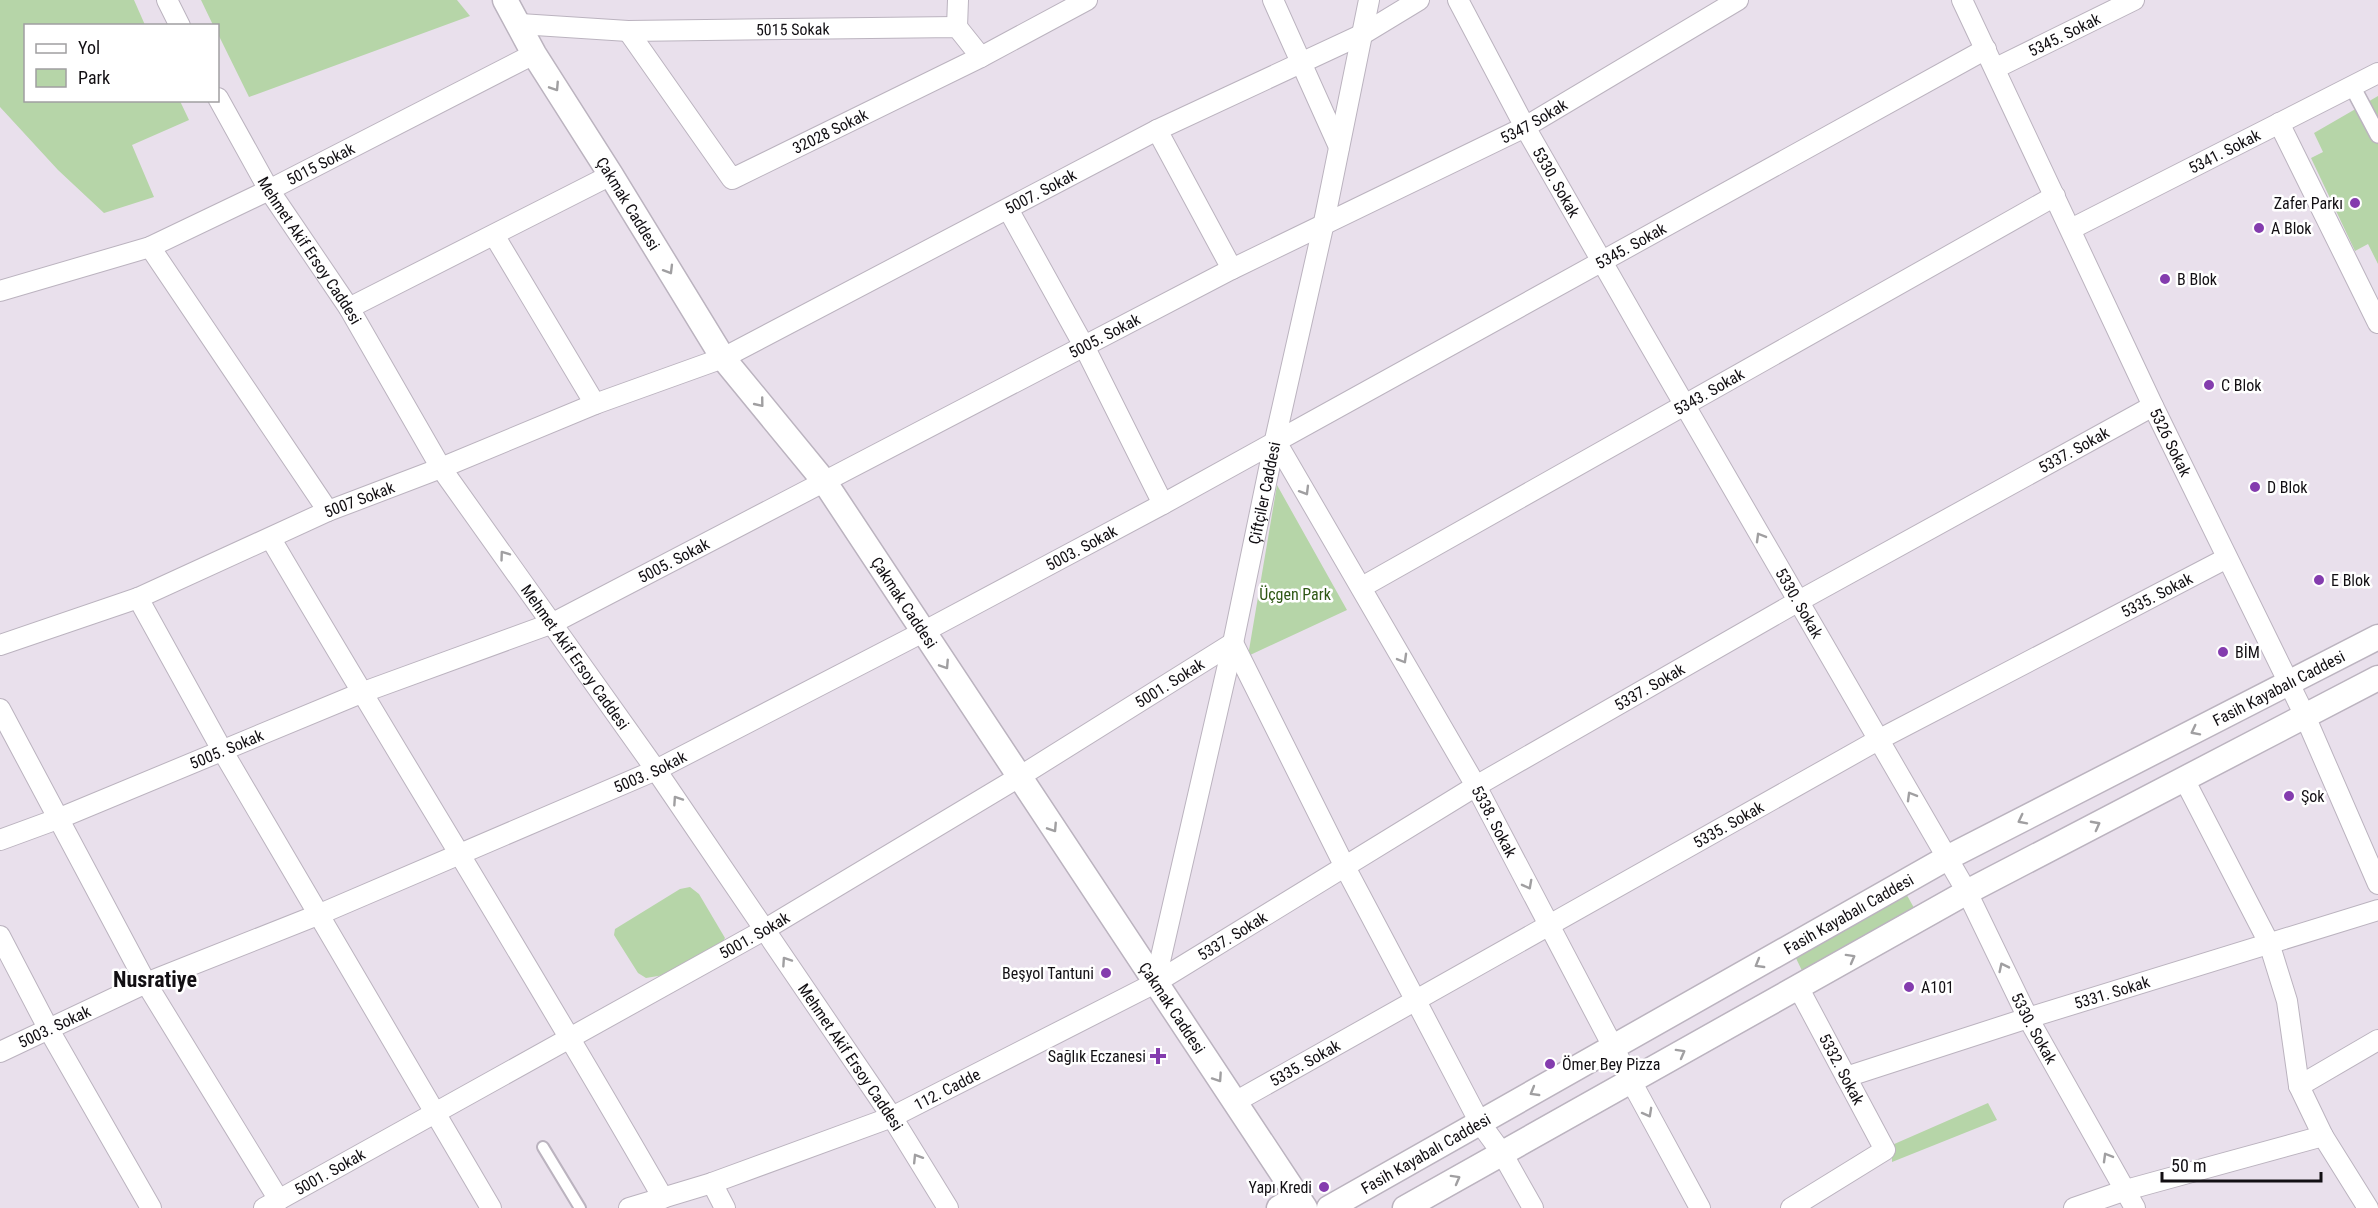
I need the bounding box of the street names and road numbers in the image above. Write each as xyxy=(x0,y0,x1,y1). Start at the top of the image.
street label: 5345. Sokak xyxy=(2025,9,2104,61)
street label: 5015 Sokak xyxy=(756,20,831,39)
street label: 5347 Sokak xyxy=(1497,95,1571,148)
street label: 32028 Sokak xyxy=(789,105,872,158)
street label: 5341. Sokak xyxy=(2186,125,2264,178)
street label: 5015 Sokak xyxy=(283,138,358,189)
street label: 5330. Sokak xyxy=(1528,144,1584,222)
street label: Çakmak Caddesi xyxy=(592,154,664,254)
street label: 5007. Sokak xyxy=(1002,165,1080,218)
street label: Mehmet Akif Ersoy Caddesi xyxy=(253,173,365,328)
street label: 5345. Sokak xyxy=(1592,218,1670,273)
street label: 5005. Sokak xyxy=(1066,309,1144,362)
street label: 5343. Sokak xyxy=(1670,364,1748,419)
street label: 5326 Sokak xyxy=(2146,405,2195,480)
street label: 5337. Sokak xyxy=(2035,423,2113,477)
street label: Çiftçiler Caddesi xyxy=(1245,440,1284,546)
street label: 5007 Sokak xyxy=(321,477,398,522)
street label: 5003. Sokak xyxy=(1043,521,1121,575)
street label: 5005. Sokak xyxy=(635,534,713,587)
street label: Çakmak Caddesi xyxy=(867,553,941,652)
street label: 5330. Sokak xyxy=(1771,565,1827,642)
street label: 5335. Sokak xyxy=(2118,568,2196,622)
street label: Mehmet Akif Ersoy Caddesi xyxy=(517,581,633,733)
street label: Fasih Kayabalı Caddesi xyxy=(2210,647,2348,730)
street label: 5001. Sokak xyxy=(1132,654,1208,712)
street label: 5337. Sokak xyxy=(1611,659,1689,715)
street label: 5005. Sokak xyxy=(187,725,267,773)
street label: 5003. Sokak xyxy=(611,747,690,797)
street label: 5338. Sokak xyxy=(1468,783,1521,861)
street label: 5335. Sokak xyxy=(1690,797,1768,852)
street label: Fasih Kayabalı Caddesi xyxy=(1781,870,1917,958)
street label: 5337. Sokak xyxy=(1194,907,1271,965)
street label: 5001. Sokak xyxy=(716,908,794,963)
street label: Çakmak Caddesi xyxy=(1135,959,1209,1057)
street label: 5331. Sokak xyxy=(2072,972,2153,1013)
street label: Mehmet Akif Ersoy Caddesi xyxy=(794,980,907,1134)
street label: 5330. Sokak xyxy=(2007,990,2061,1068)
street label: 5003. Sokak xyxy=(15,1001,94,1052)
street label: 5332. Sokak xyxy=(1815,1030,1869,1109)
street label: 5335. Sokak xyxy=(1266,1035,1344,1091)
street label: 112. Cadde xyxy=(911,1065,983,1114)
street label: Fasih Kayabalı Caddesi xyxy=(1358,1110,1494,1198)
street label: 5001. Sokak xyxy=(291,1144,369,1199)

